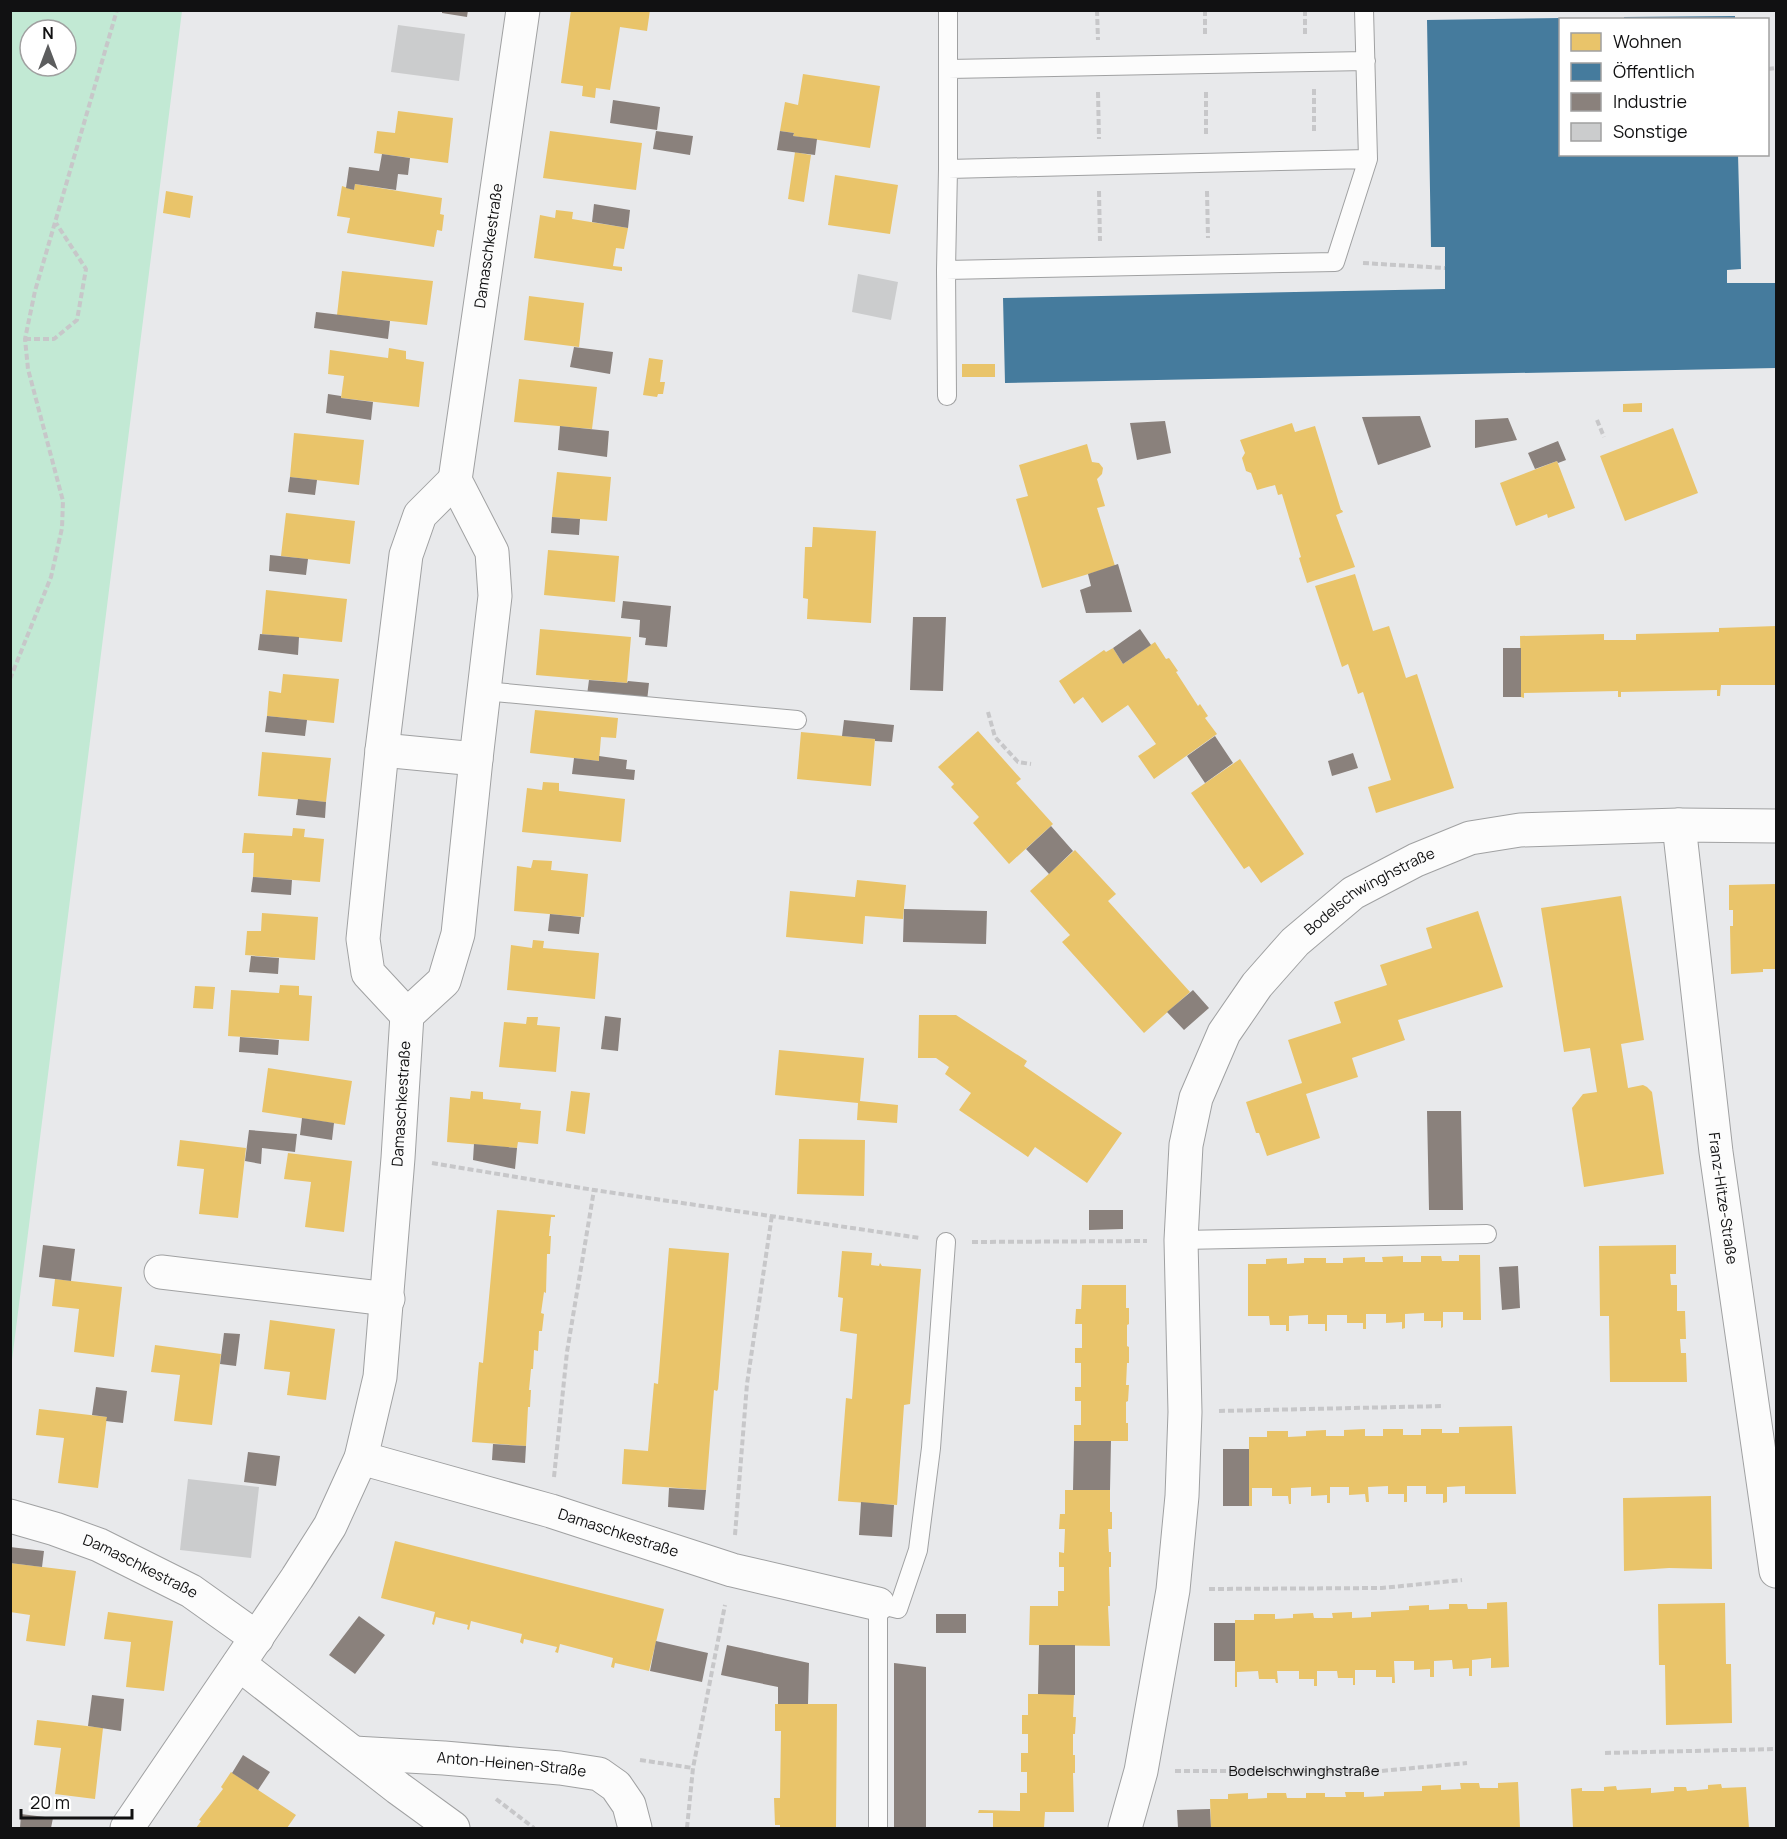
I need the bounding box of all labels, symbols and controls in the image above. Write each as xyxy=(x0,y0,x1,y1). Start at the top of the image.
north arrow xyxy=(18,18,78,78)
legend xyxy=(1559,18,1769,156)
text: N xyxy=(42,22,54,44)
text: Wohnen xyxy=(1613,29,1682,53)
text: Öffentlich xyxy=(1613,59,1695,83)
text: Industrie xyxy=(1613,89,1687,113)
text: Sonstige xyxy=(1613,119,1687,143)
street label: Damaschkestraße xyxy=(469,182,508,309)
street label: Bodelschwinghstraße xyxy=(1300,842,1438,940)
street label: Damaschkestraße xyxy=(386,1040,415,1167)
street label: Franz-Hitze-Straße xyxy=(1704,1131,1743,1266)
street label: Damaschkestraße xyxy=(555,1503,682,1562)
street label: Damaschkestraße xyxy=(80,1529,203,1603)
street label: Anton-Heinen-Straße xyxy=(436,1747,588,1782)
street label: Bodelschwinghstraße xyxy=(1228,1760,1380,1781)
scale bar xyxy=(21,1782,132,1820)
text: 20 m xyxy=(30,1790,70,1814)

